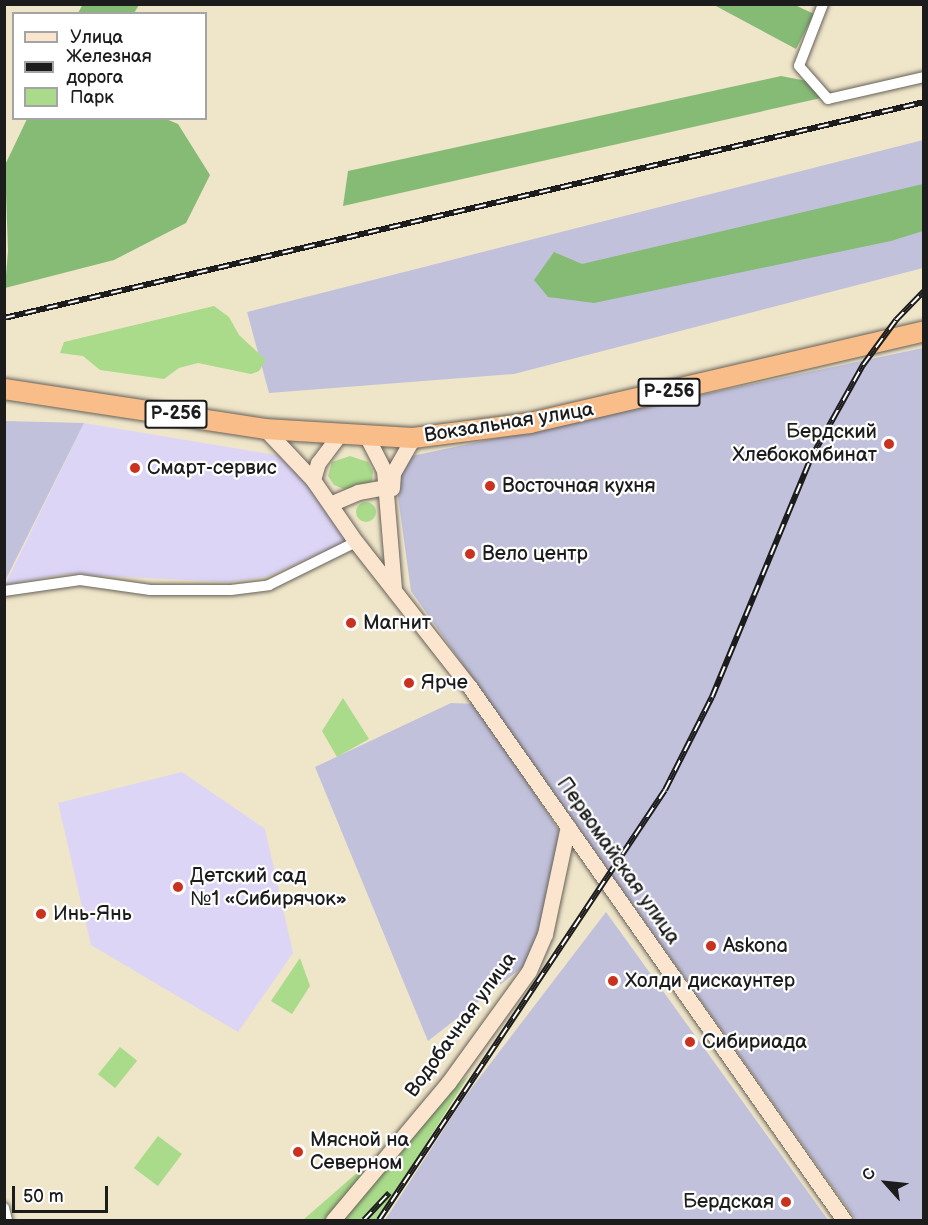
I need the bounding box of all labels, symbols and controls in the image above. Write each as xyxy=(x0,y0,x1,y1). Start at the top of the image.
legend xyxy=(12,12,207,120)
text: Улица xyxy=(70,27,123,48)
text: Железная дорога xyxy=(66,46,152,88)
text: Парк xyxy=(70,87,114,108)
road number: Р-256 xyxy=(638,377,700,407)
street label: Вокзальная улица xyxy=(422,398,596,448)
road number: Р-256 xyxy=(144,399,207,429)
place label: Бердский Хлебокомбинат xyxy=(733,420,877,467)
marker: Бердский Хлебокомбинат xyxy=(882,437,896,451)
place label: Смарт-сервис xyxy=(147,456,277,480)
marker: Смарт-сервис xyxy=(128,461,142,475)
place label: Восточная кухня xyxy=(502,474,656,498)
marker: Восточная кухня xyxy=(483,479,497,493)
place label: Вело центр xyxy=(482,542,588,566)
marker: Вело центр xyxy=(463,547,477,561)
place label: Магнит xyxy=(363,611,431,635)
marker: Магнит xyxy=(344,616,358,630)
place label: Ярче xyxy=(421,671,468,695)
marker: Ярче xyxy=(402,676,416,690)
street label: Первомайская улица xyxy=(551,773,685,949)
place label: Детский сад №1 «Сибирячок» xyxy=(190,864,347,911)
marker: Детский сад №1 «Сибирячок» xyxy=(171,880,185,894)
place label: Инь-Янь xyxy=(53,902,132,926)
marker: Инь-Янь xyxy=(34,907,48,921)
place label: Askona xyxy=(723,934,788,958)
marker: Askona xyxy=(704,939,718,953)
street label: Водобачная улица xyxy=(400,948,522,1102)
place label: Холди дискаунтер xyxy=(625,969,795,993)
marker: Холди дискаунтер xyxy=(606,974,620,988)
place label: Сибириада xyxy=(702,1030,807,1054)
marker: Сибириада xyxy=(683,1035,697,1049)
place label: Мясной на Северном xyxy=(310,1128,409,1175)
marker: Мясной на Северном xyxy=(291,1145,305,1159)
north arrow xyxy=(856,1153,916,1213)
text: С xyxy=(859,1165,881,1184)
scale bar xyxy=(15,1174,111,1212)
text: 50 m xyxy=(23,1186,64,1207)
place label: Бердская xyxy=(683,1190,774,1214)
marker: Бердская xyxy=(779,1195,793,1209)

